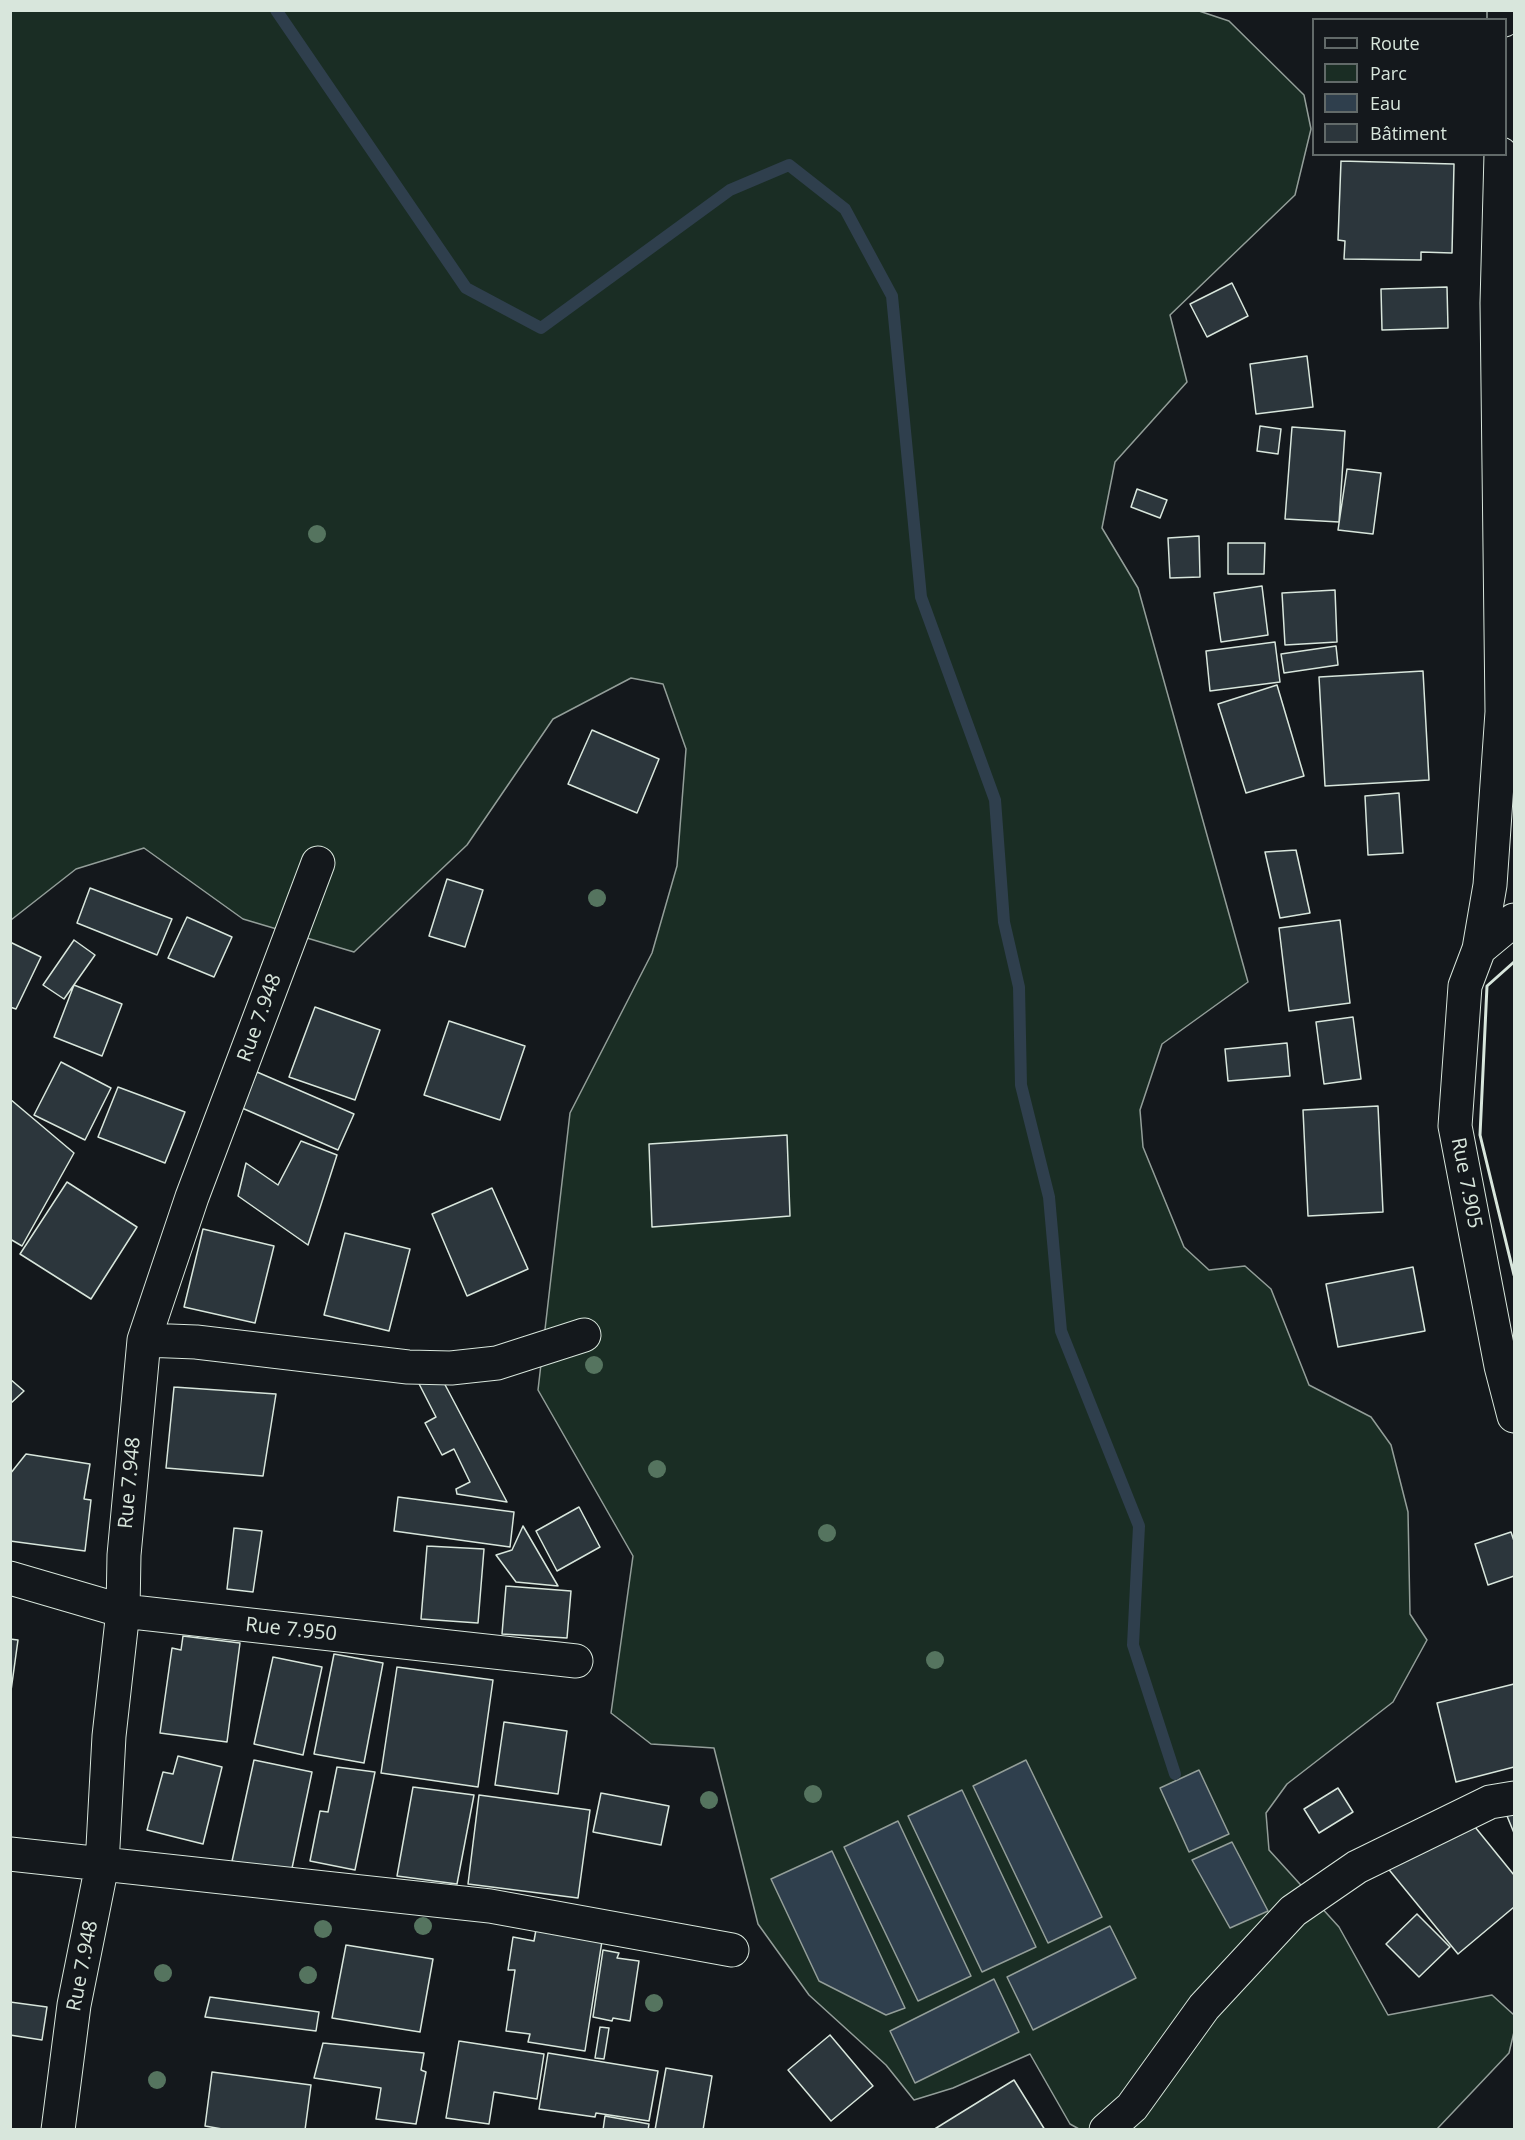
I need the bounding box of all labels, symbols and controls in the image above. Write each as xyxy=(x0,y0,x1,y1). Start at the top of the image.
legend xyxy=(1312,18,1507,156)
text: Route xyxy=(1370,31,1420,55)
text: Parc xyxy=(1370,61,1407,85)
text: Eau xyxy=(1370,91,1401,115)
text: Bâtiment xyxy=(1370,121,1447,145)
street label: Rue 7.948 xyxy=(233,971,287,1065)
street label: Rue 7.905 xyxy=(1445,1136,1487,1230)
street label: Rue 7.948 xyxy=(114,1436,146,1530)
street label: Rue 7.950 xyxy=(244,1613,338,1647)
street label: Rue 7.948 xyxy=(62,1919,104,2013)

